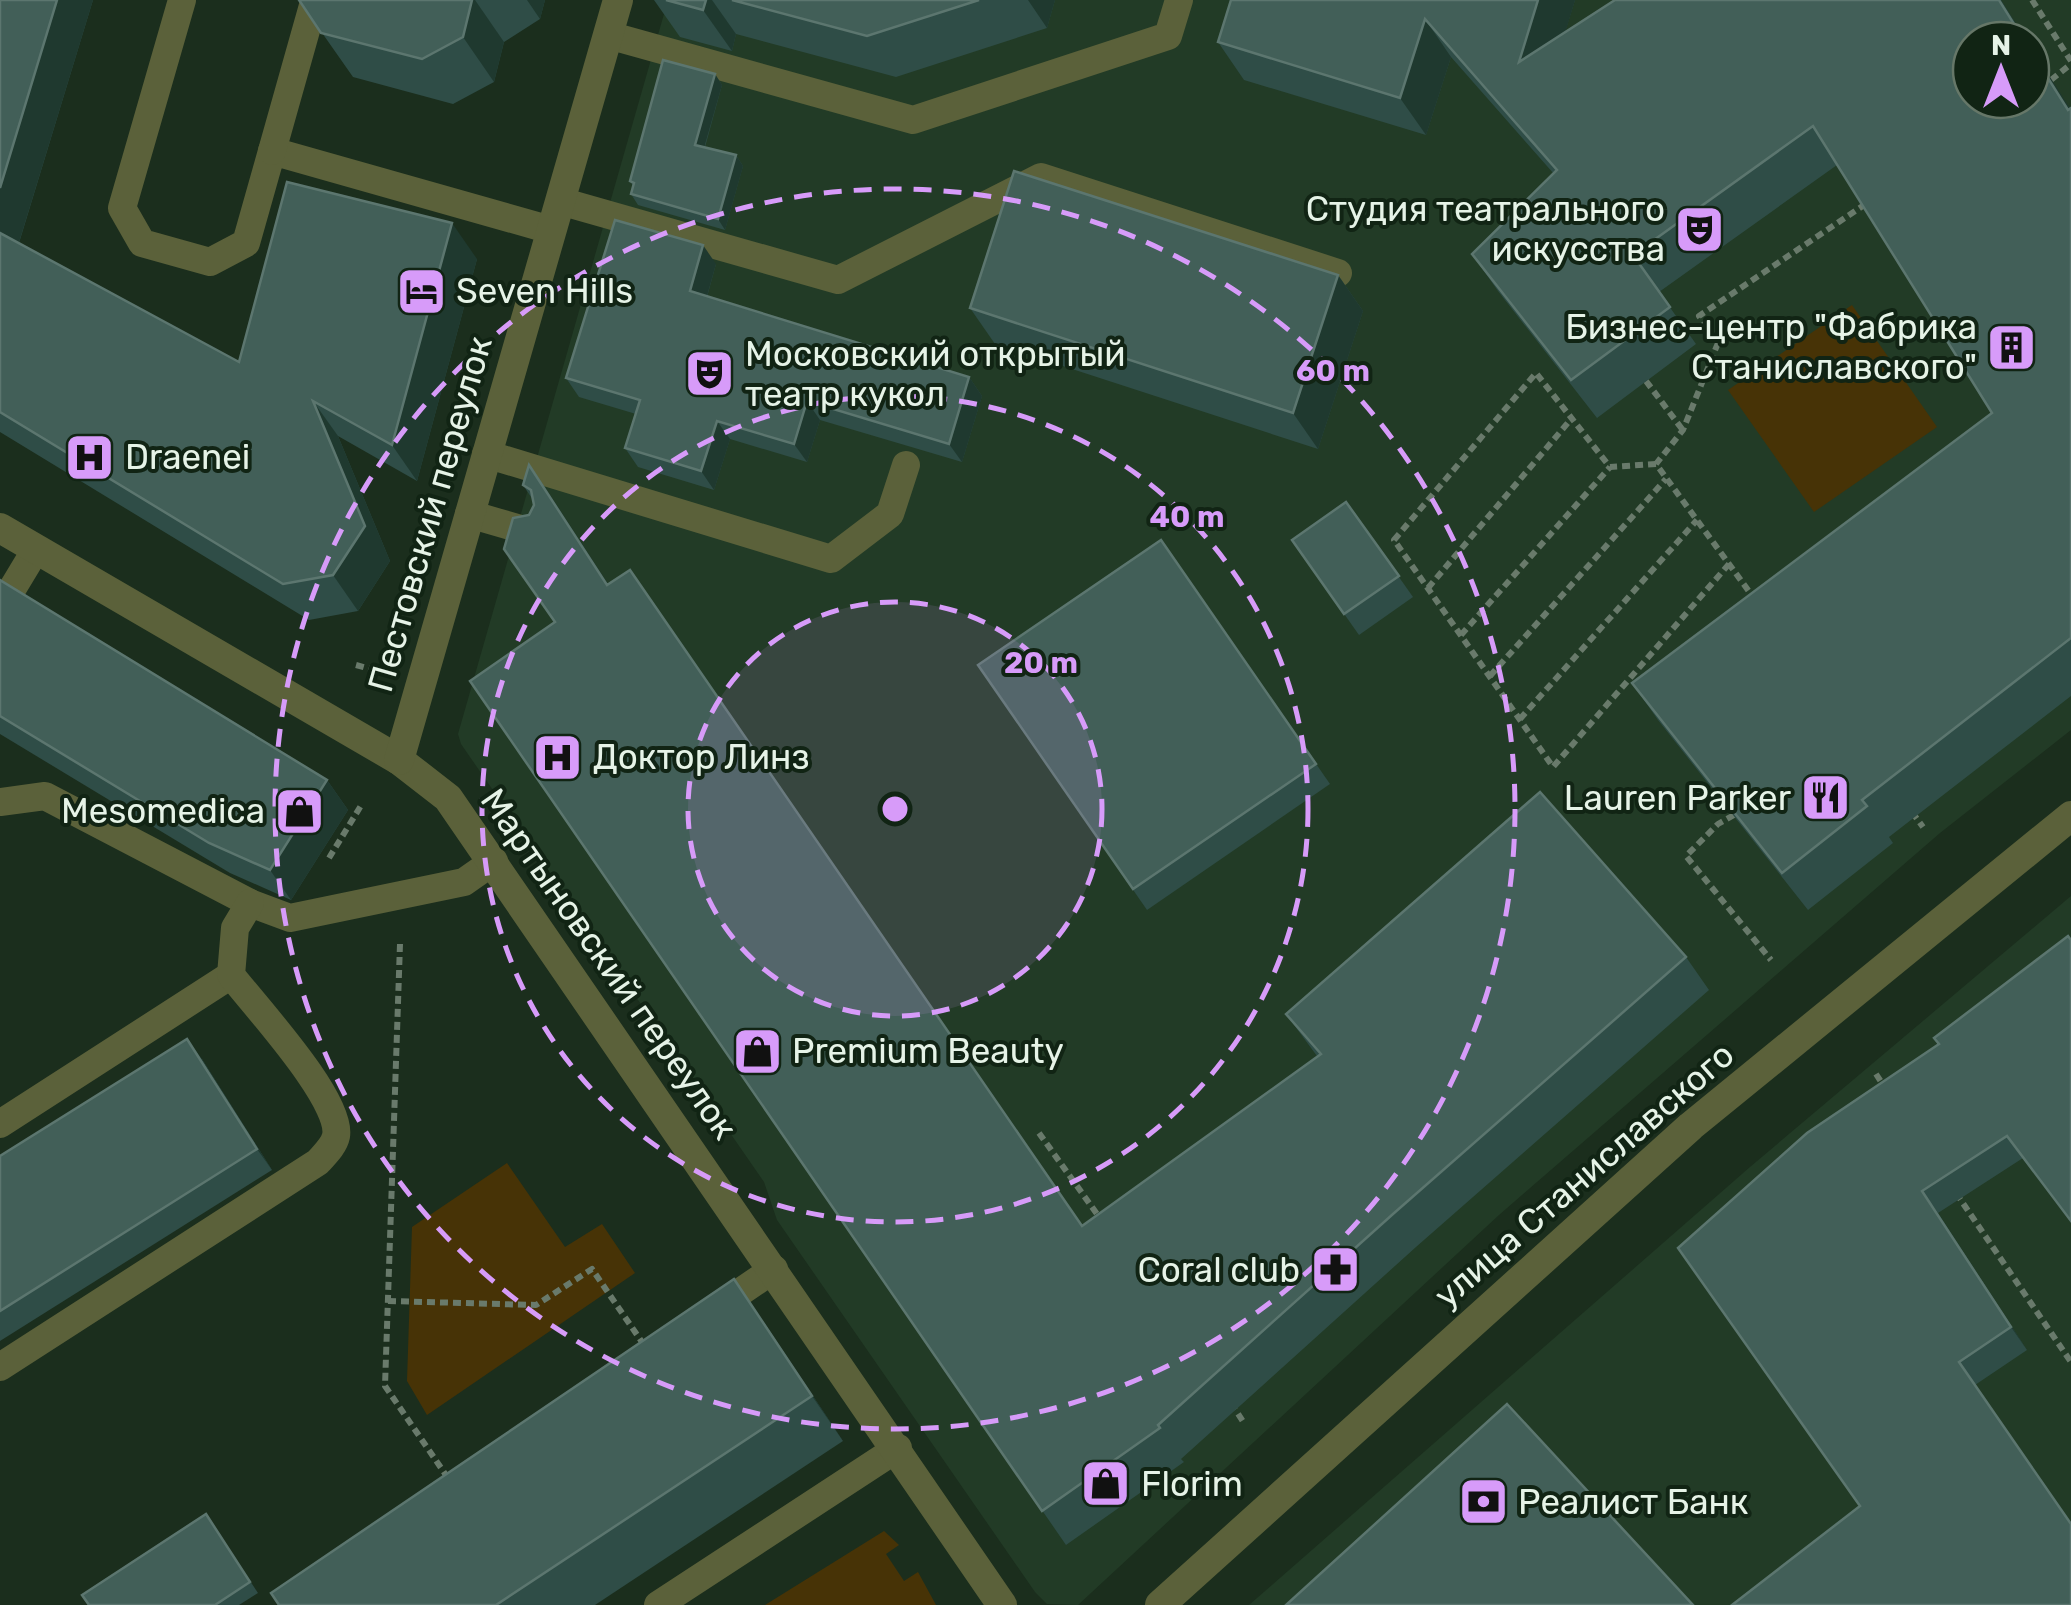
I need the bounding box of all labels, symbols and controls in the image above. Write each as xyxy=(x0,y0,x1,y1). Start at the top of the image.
north arrow xyxy=(1951,20,2051,120)
text: N xyxy=(1991,29,2011,62)
place label: Студия театрального искусства xyxy=(1306,188,1665,270)
theatre icon: Студия театрального искусства xyxy=(1674,203,1726,255)
hotel icon: Seven Hills xyxy=(395,265,447,317)
place label: Seven Hills xyxy=(456,270,633,312)
place label: Бизнес-центр "Фабрика Станиславского" xyxy=(1565,306,1977,388)
building icon: Бизнес-центр "Фабрика Станиславского" xyxy=(1986,321,2038,373)
street label: Пестовский переулок xyxy=(359,331,501,697)
place label: Московский открытый театр кукол xyxy=(745,333,1126,415)
theatre icon: Московский открытый театр кукол xyxy=(684,348,736,400)
text: 60 m xyxy=(1296,353,1370,389)
hospital icon: Draenei xyxy=(64,431,116,483)
place label: Draenei xyxy=(125,436,250,478)
text: 40 m xyxy=(1150,499,1224,535)
text: 20 m xyxy=(1004,645,1078,681)
hospital icon: Доктор Линз xyxy=(532,731,584,783)
place label: Доктор Линз xyxy=(593,736,809,778)
restaurant icon: Lauren Parker xyxy=(1800,772,1852,824)
place label: Lauren Parker xyxy=(1564,777,1791,819)
street label: Мартыновский переулок xyxy=(472,781,746,1147)
shop icon: Mesomedica xyxy=(274,785,326,837)
place label: Mesomedica xyxy=(61,790,265,832)
centre of rings xyxy=(877,791,913,827)
shop icon: Premium Beauty xyxy=(731,1025,783,1077)
place label: Premium Beauty xyxy=(792,1030,1064,1072)
street label: улица Станиславского xyxy=(1426,1033,1742,1317)
pharmacy icon: Coral club xyxy=(1309,1244,1361,1296)
place label: Coral club xyxy=(1137,1249,1300,1291)
shop icon: Florim xyxy=(1080,1458,1132,1510)
place label: Florim xyxy=(1141,1463,1243,1505)
bank icon: Реалист Банк xyxy=(1457,1476,1509,1528)
place label: Реалист Банк xyxy=(1518,1481,1749,1523)

